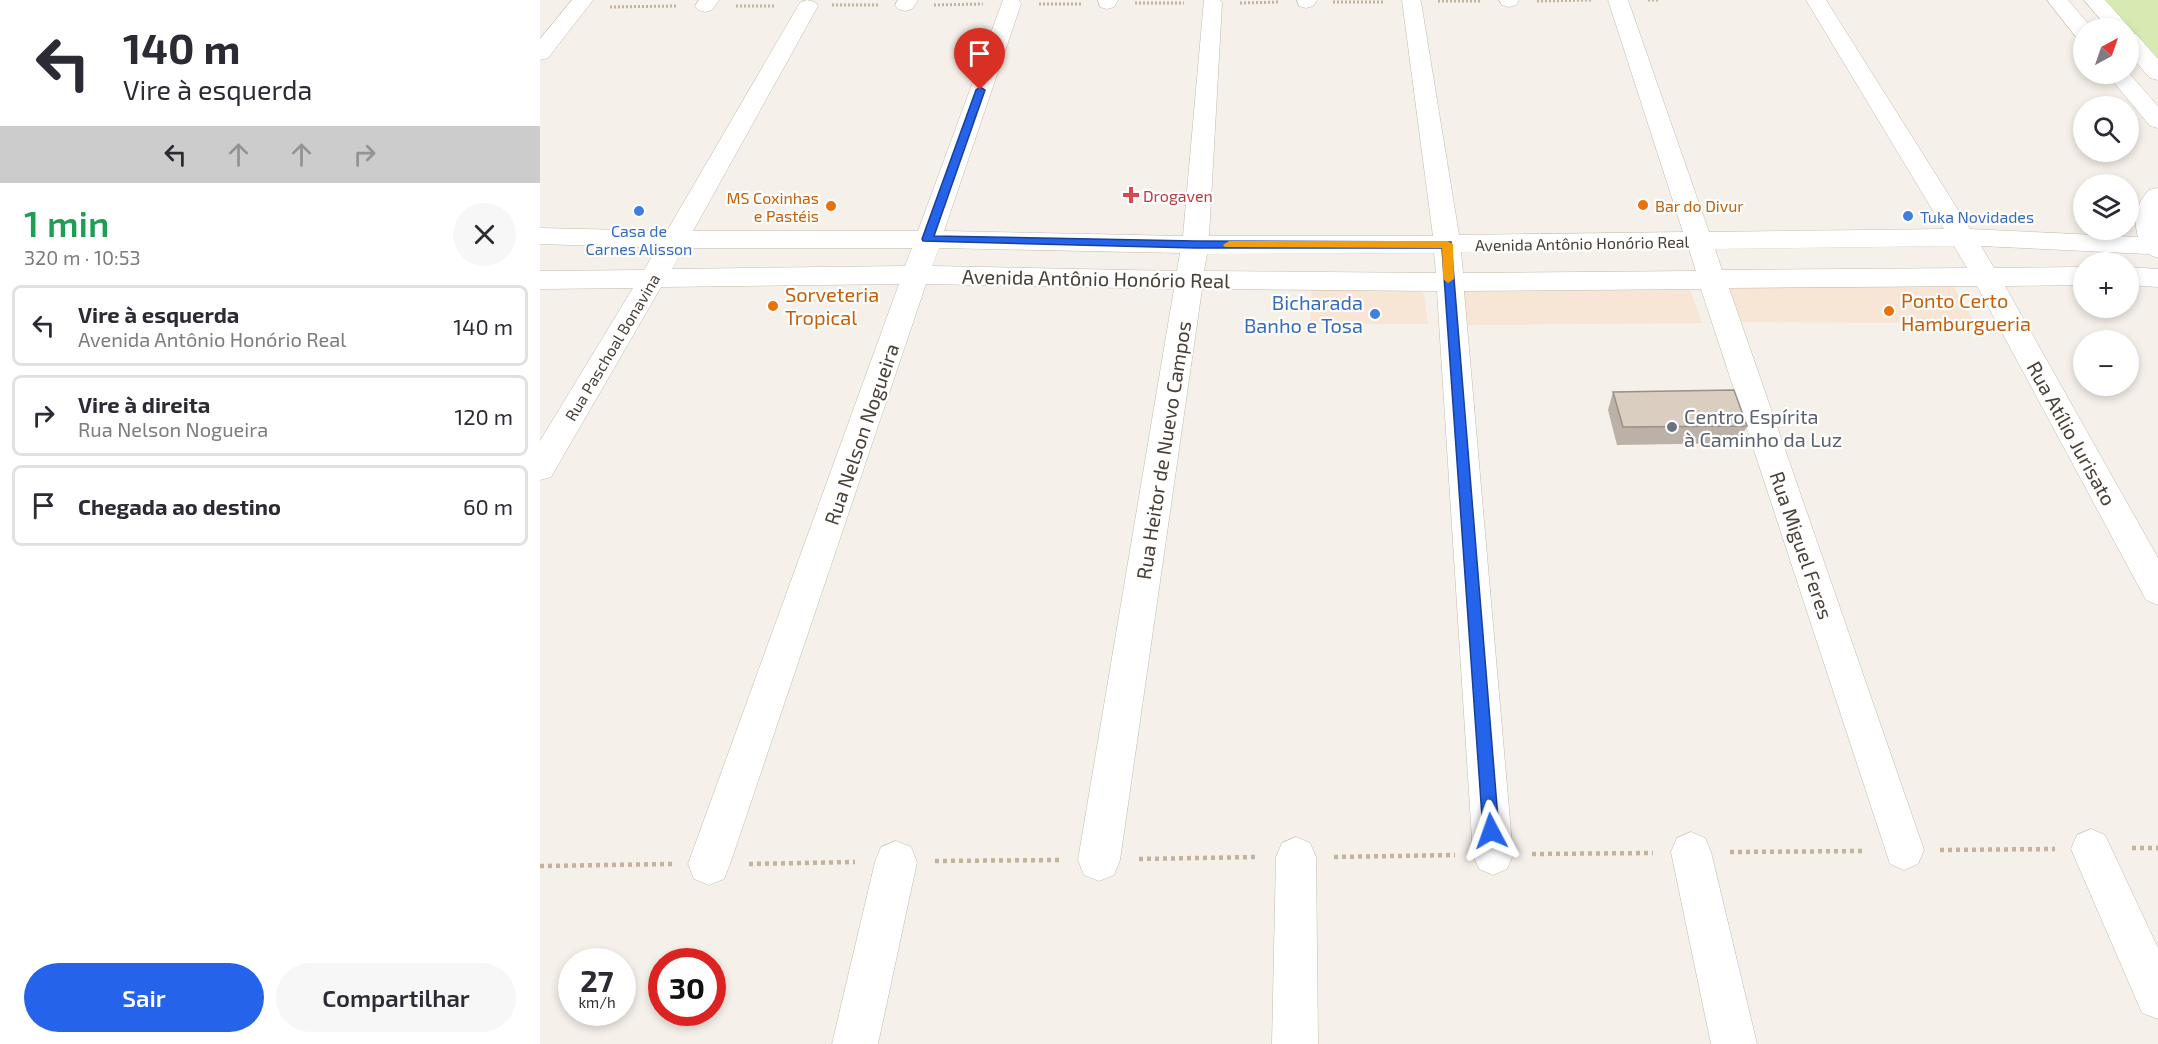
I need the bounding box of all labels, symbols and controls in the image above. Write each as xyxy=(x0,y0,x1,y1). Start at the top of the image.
north arrow xyxy=(2073,18,2139,84)
map controls xyxy=(2073,18,2139,396)
text: 140 m xyxy=(123,22,240,72)
icon: left xyxy=(24,24,102,102)
pin xyxy=(954,28,1005,90)
icon: arrive xyxy=(963,37,996,70)
text: Vire à esquerda xyxy=(123,73,312,105)
button: search xyxy=(2073,96,2139,162)
icon: left xyxy=(159,138,192,171)
icon: ahead xyxy=(222,138,255,171)
icon: ahead xyxy=(285,138,318,171)
icon: right xyxy=(348,138,381,171)
button: layers xyxy=(2073,174,2139,240)
place label: Drogaven xyxy=(1143,186,1213,205)
place label: MS Coxinhas e Pastéis xyxy=(726,188,819,225)
marker: Drogaven xyxy=(1124,188,1138,202)
place label: Bar do Divur xyxy=(1655,196,1744,215)
marker: Bar do Divur xyxy=(1636,198,1650,212)
marker: MS Coxinhas e Pastéis xyxy=(824,199,838,213)
text: 1 min xyxy=(24,201,109,244)
button: close xyxy=(453,203,516,266)
marker: Casa de Carnes Alisson xyxy=(632,204,646,218)
place label: Tuka Novidades xyxy=(1920,207,2034,226)
marker: Tuka Novidades xyxy=(1901,209,1915,223)
place label: Casa de Carnes Alisson xyxy=(586,221,692,258)
street label: Avenida Antônio Honório Real xyxy=(1475,232,1690,254)
text: 320 m · 10:53 xyxy=(24,245,141,269)
button: + xyxy=(2073,252,2139,318)
street label: Avenida Antônio Honório Real xyxy=(962,264,1230,292)
street label: Rua Paschoal Bonavina xyxy=(561,270,663,424)
place label: Sorveteria Tropical xyxy=(785,282,879,329)
place label: Ponto Certo Hamburgueria xyxy=(1901,288,2031,335)
place label: Bicharada Banho e Tosa xyxy=(1244,290,1363,337)
marker: Sorveteria Tropical xyxy=(766,299,780,313)
text: Vire à esquerda xyxy=(78,301,239,327)
marker: Ponto Certo Hamburgueria xyxy=(1882,304,1896,318)
marker: Bicharada Banho e Tosa xyxy=(1368,307,1382,321)
icon: left xyxy=(27,309,60,342)
text: 140 m xyxy=(453,313,513,339)
street label: Rua Heitor de Nuevo Campos xyxy=(1131,319,1195,581)
text: Avenida Antônio Honório Real xyxy=(78,327,346,351)
button: − xyxy=(2073,330,2139,396)
street label: Rua Nelson Nogueira xyxy=(819,340,903,528)
street label: Rua Atílio Jurisato xyxy=(2022,357,2122,509)
text: Vire à direita xyxy=(78,391,210,417)
icon: right xyxy=(27,399,60,432)
text: 120 m xyxy=(454,403,513,429)
place label: Centro Espírita à Caminho da Luz xyxy=(1684,404,1842,451)
text: Rua Nelson Nogueira xyxy=(78,417,268,441)
marker: Centro Espírita à Caminho da Luz xyxy=(1665,420,1679,434)
street label: Rua Miguel Feres xyxy=(1765,468,1839,622)
icon: arrive xyxy=(27,489,60,522)
text: Chegada ao destino xyxy=(78,493,281,519)
text: 60 m xyxy=(463,493,513,519)
position arrow xyxy=(1459,799,1523,863)
speed limit sign: 30 xyxy=(648,948,726,1026)
text: 27 xyxy=(580,962,614,998)
button: Sair xyxy=(24,963,264,1032)
button: Compartilhar xyxy=(276,963,516,1032)
text: km/h xyxy=(578,993,616,1011)

